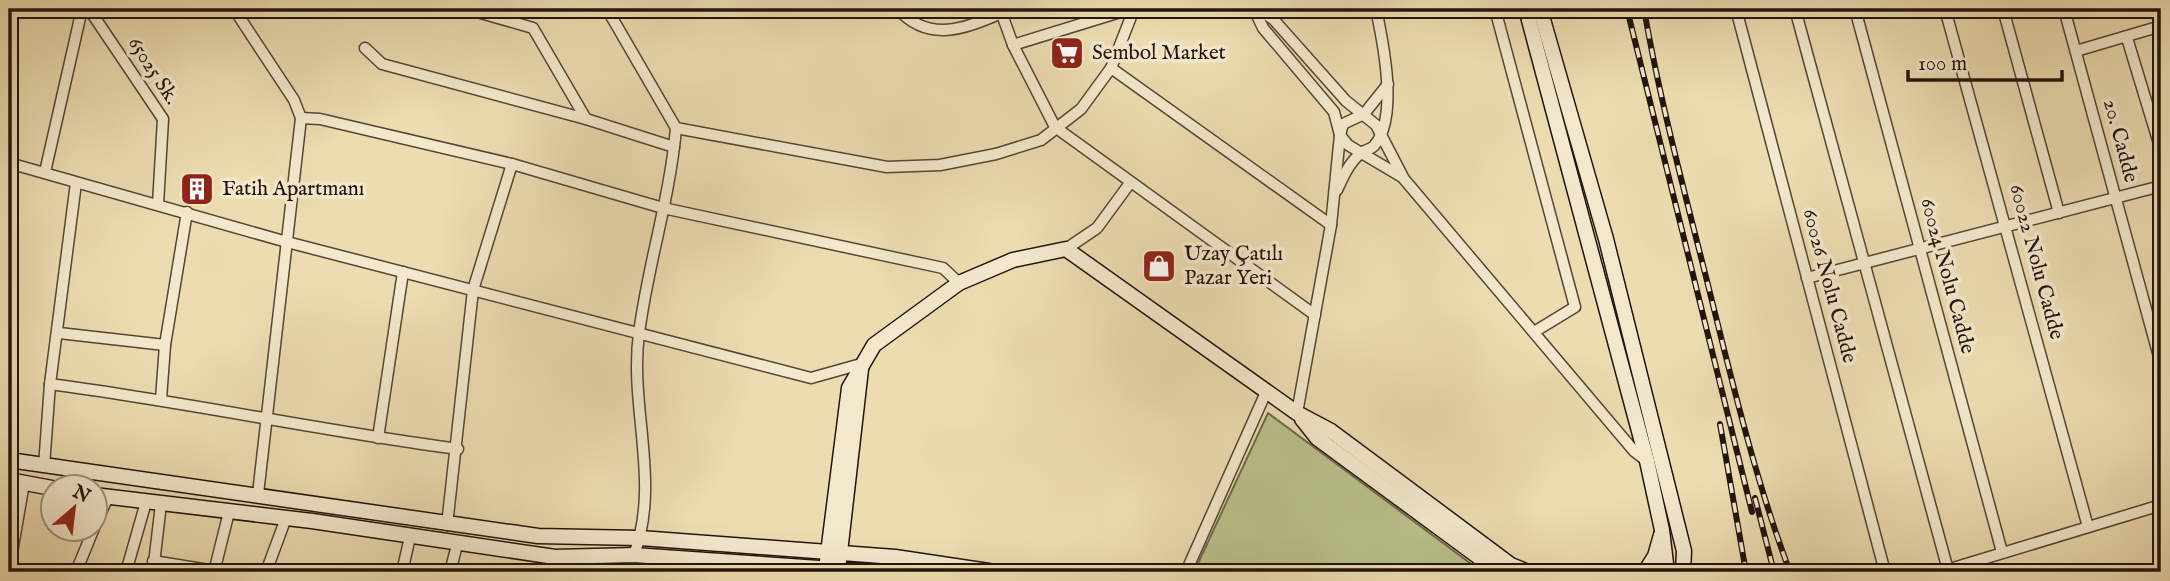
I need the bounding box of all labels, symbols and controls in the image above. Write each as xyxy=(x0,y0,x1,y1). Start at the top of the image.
street label: 65025 Sk. xyxy=(121,32,185,110)
supermarket icon: Sembol Market xyxy=(1048,34,1086,72)
scale bar xyxy=(1908,38,2062,82)
place label: Sembol Market xyxy=(1092,40,1226,67)
text: 100 m xyxy=(1918,51,1967,78)
street label: 20. Cadde xyxy=(2096,96,2144,186)
building icon: Fatih Apartmanı xyxy=(178,170,216,208)
place label: Fatih Apartmanı xyxy=(222,176,364,203)
street label: 60022 Nolu Cadde xyxy=(2002,181,2070,343)
street label: 60024 Nolu Cadde xyxy=(1913,195,1981,357)
street label: 60026 Nolu Cadde xyxy=(1795,206,1863,367)
place label: Uzay Çatılı Pazar Yeri xyxy=(1184,241,1283,292)
shop icon: Uzay Çatılı Pazar Yeri xyxy=(1140,247,1178,285)
north arrow xyxy=(38,472,108,542)
text: N xyxy=(67,480,94,509)

